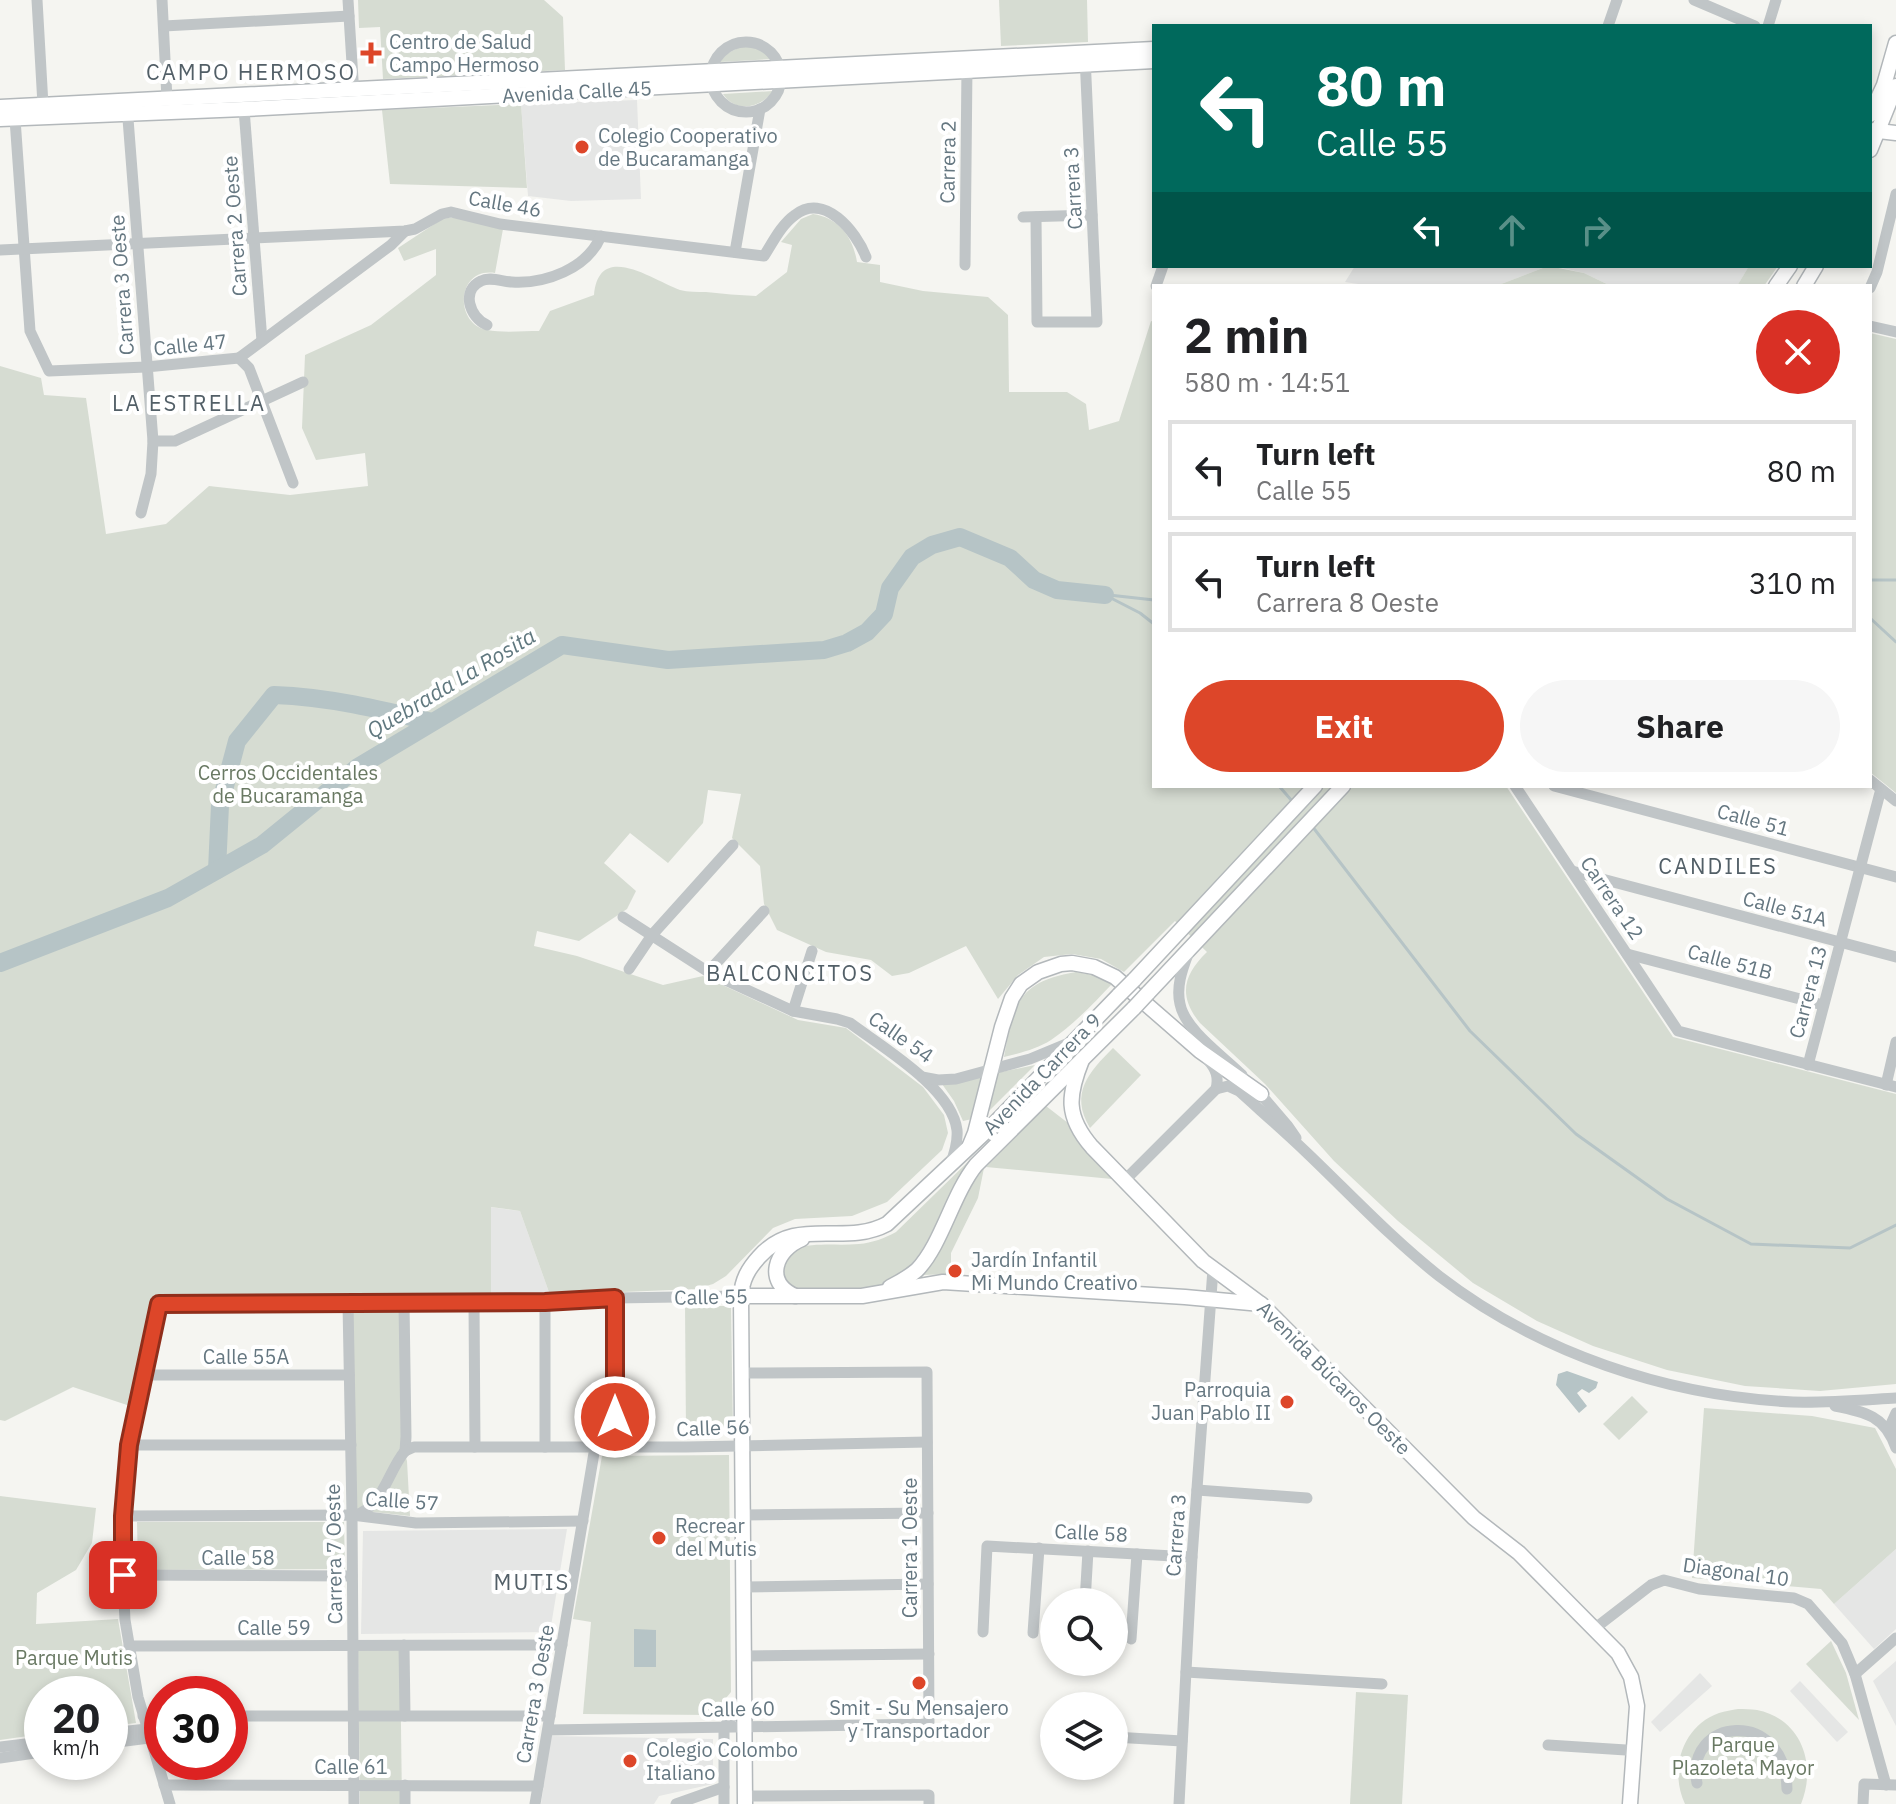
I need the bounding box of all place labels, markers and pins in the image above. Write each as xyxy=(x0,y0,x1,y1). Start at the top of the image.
place label: Centro de Salud Campo Hermoso xyxy=(389,28,539,78)
marker: Centro de Salud Campo Hermoso xyxy=(360,42,382,64)
place label: Colegio Cooperativo de Bucaramanga xyxy=(598,122,778,172)
marker: Colegio Cooperativo de Bucaramanga xyxy=(573,138,591,156)
place label: Jardín Infantil Mi Mundo Creativo xyxy=(971,1246,1138,1296)
marker: Jardín Infantil Mi Mundo Creativo xyxy=(946,1262,964,1280)
place label: Parroquia Juan Pablo II xyxy=(1151,1376,1271,1426)
marker: Parroquia Juan Pablo II xyxy=(1278,1393,1296,1411)
place label: Recrear del Mutis xyxy=(675,1512,757,1562)
marker: Recrear del Mutis xyxy=(650,1529,668,1547)
pin xyxy=(89,1541,157,1609)
marker: Smit - Su Mensajero y Transportador xyxy=(910,1674,928,1692)
place label: Smit - Su Mensajero y Transportador xyxy=(829,1694,1009,1744)
place label: Colegio Colombo Italiano xyxy=(646,1736,798,1786)
marker: Colegio Colombo Italiano xyxy=(621,1752,639,1770)

